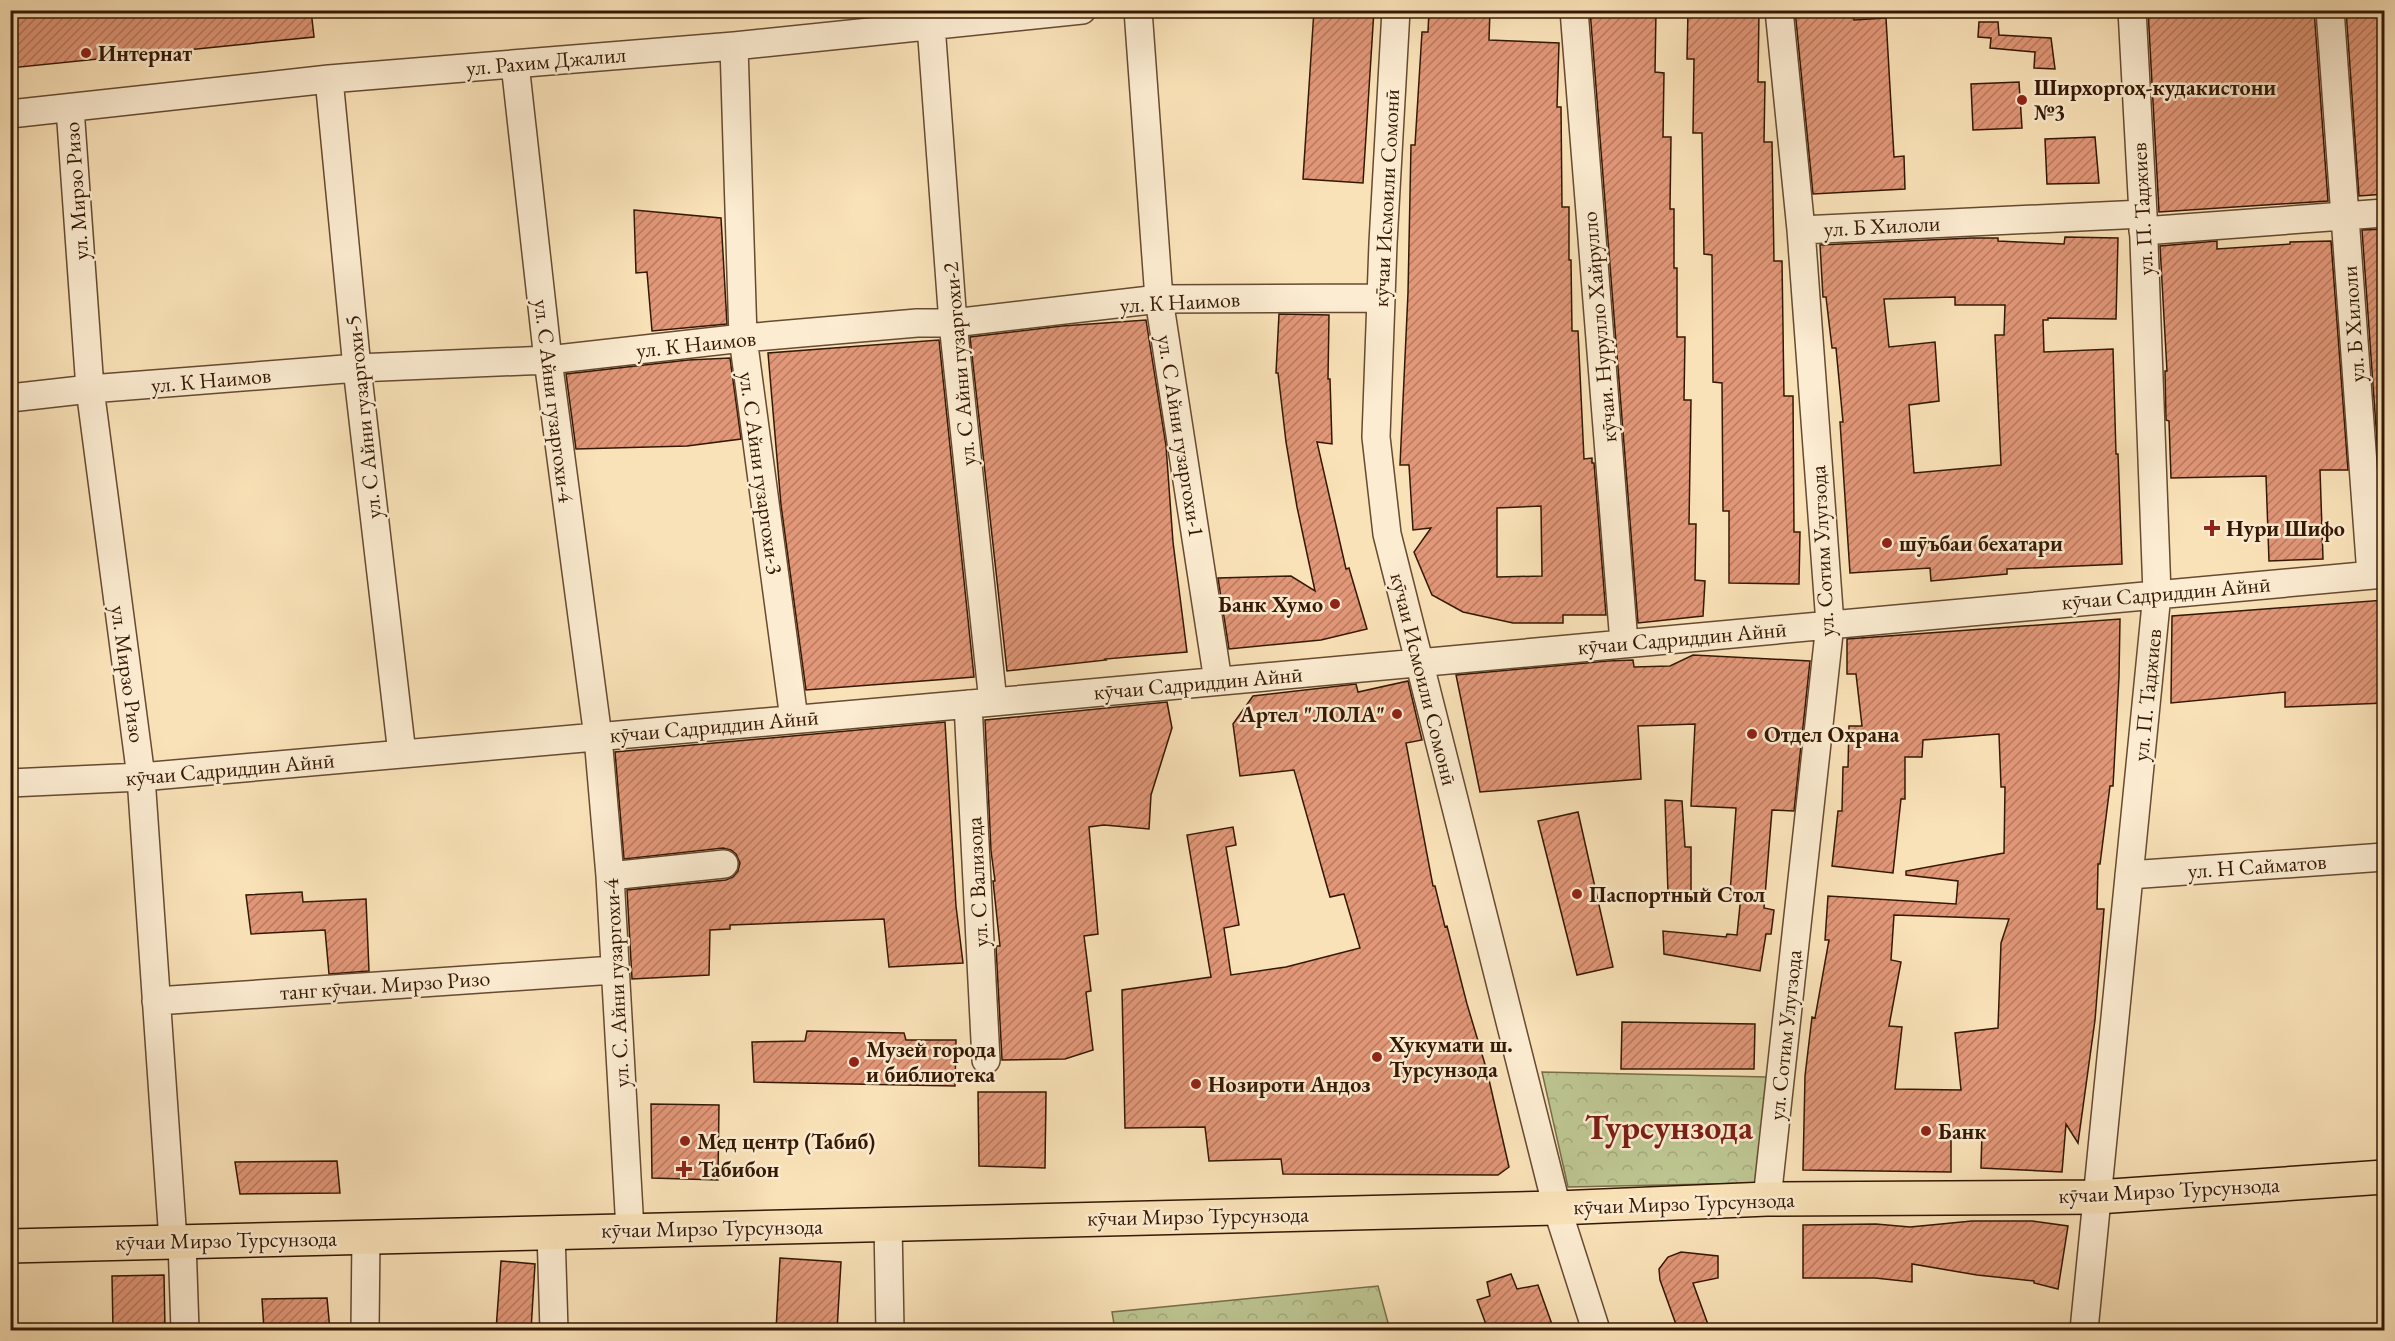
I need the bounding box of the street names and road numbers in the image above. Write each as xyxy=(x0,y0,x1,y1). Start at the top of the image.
street label: ул. Рахим Джалил xyxy=(465,40,628,82)
street label: кӯчаи Исмоили Сомонӣ xyxy=(1366,88,1406,308)
street label: ул. Мирзо Ризо xyxy=(57,121,95,261)
street label: ул. П. Таджиев xyxy=(2124,142,2160,276)
street label: ул. Б Хилоли xyxy=(1823,208,1941,244)
street label: кӯчаи. Нурулло Хайрулло xyxy=(1574,210,1624,444)
street label: ул. С Айни гузаргохи-2 xyxy=(936,260,982,467)
street label: ул. Б Хилоли xyxy=(2334,264,2372,383)
street label: ул. К Наимов xyxy=(1119,284,1241,320)
street label: ул. С Айни гузаргохи-4 xyxy=(527,298,581,505)
street label: ул. С Айни гузаргохи-5 xyxy=(338,314,388,520)
street label: ул. К Наимов xyxy=(635,323,757,365)
street label: ул. С Айни гузаргохи-1 xyxy=(1151,333,1211,539)
street label: ул. К Наимов xyxy=(150,360,272,400)
street label: ул. С Айни гузаргохи-3 xyxy=(732,370,790,576)
street label: ул. Сотим Улугзода xyxy=(1803,464,1841,637)
street label: кӯчаи Садриддин Айнӣ xyxy=(2060,569,2272,617)
street label: кӯчаи Исмоили Сомонӣ xyxy=(1384,570,1465,789)
street label: ул. Мирзо Ризо xyxy=(104,603,152,745)
street label: кӯчаи Садриддин Айнӣ xyxy=(1576,614,1788,662)
street label: ул. П. Таджиев xyxy=(2126,627,2168,763)
street label: кӯчаи Садриддин Айнӣ xyxy=(1092,659,1304,707)
street label: кӯчаи Садриддин Айнӣ xyxy=(608,702,820,750)
street label: кӯчаи Садриддин Айнӣ xyxy=(124,745,336,793)
street label: ул. С Вализода xyxy=(959,816,995,948)
street label: ул. Н Сайматов xyxy=(2187,847,2327,885)
street label: ул. С. Айни гузаргохи-4 xyxy=(596,877,636,1089)
street label: ул. Сотим Улугзода xyxy=(1762,948,1808,1122)
street label: танг кӯчаи. Мирзо Ризо xyxy=(279,963,491,1007)
street label: кӯчаи Мирзо Турсунзода xyxy=(2058,1170,2281,1210)
street label: кӯчаи Мирзо Турсунзода xyxy=(1573,1185,1796,1221)
street label: кӯчаи Мирзо Турсунзода xyxy=(1087,1200,1309,1232)
street label: кӯчаи Мирзо Турсунзода xyxy=(601,1212,823,1244)
street label: кӯчаи Мирзо Турсунзода xyxy=(115,1224,337,1256)

